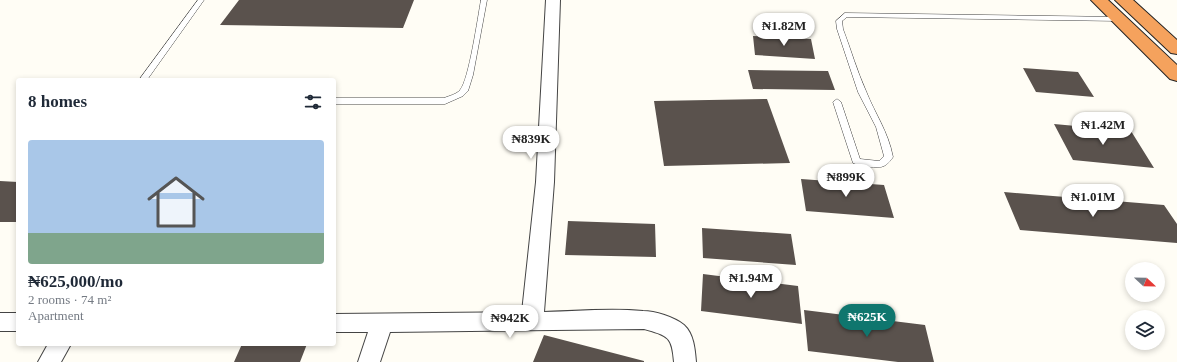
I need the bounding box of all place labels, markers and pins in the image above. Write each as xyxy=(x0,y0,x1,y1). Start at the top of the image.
pin: ₦1.82M xyxy=(751,13,817,47)
pin: ₦1.42M xyxy=(1070,112,1136,146)
pin: ₦839K xyxy=(503,126,559,160)
pin: ₦899K xyxy=(818,164,874,198)
pin: ₦1.01M xyxy=(1060,184,1126,218)
pin: ₦1.94M xyxy=(718,265,784,299)
pin: ₦625K xyxy=(839,304,895,338)
pin: ₦942K xyxy=(482,305,538,339)

